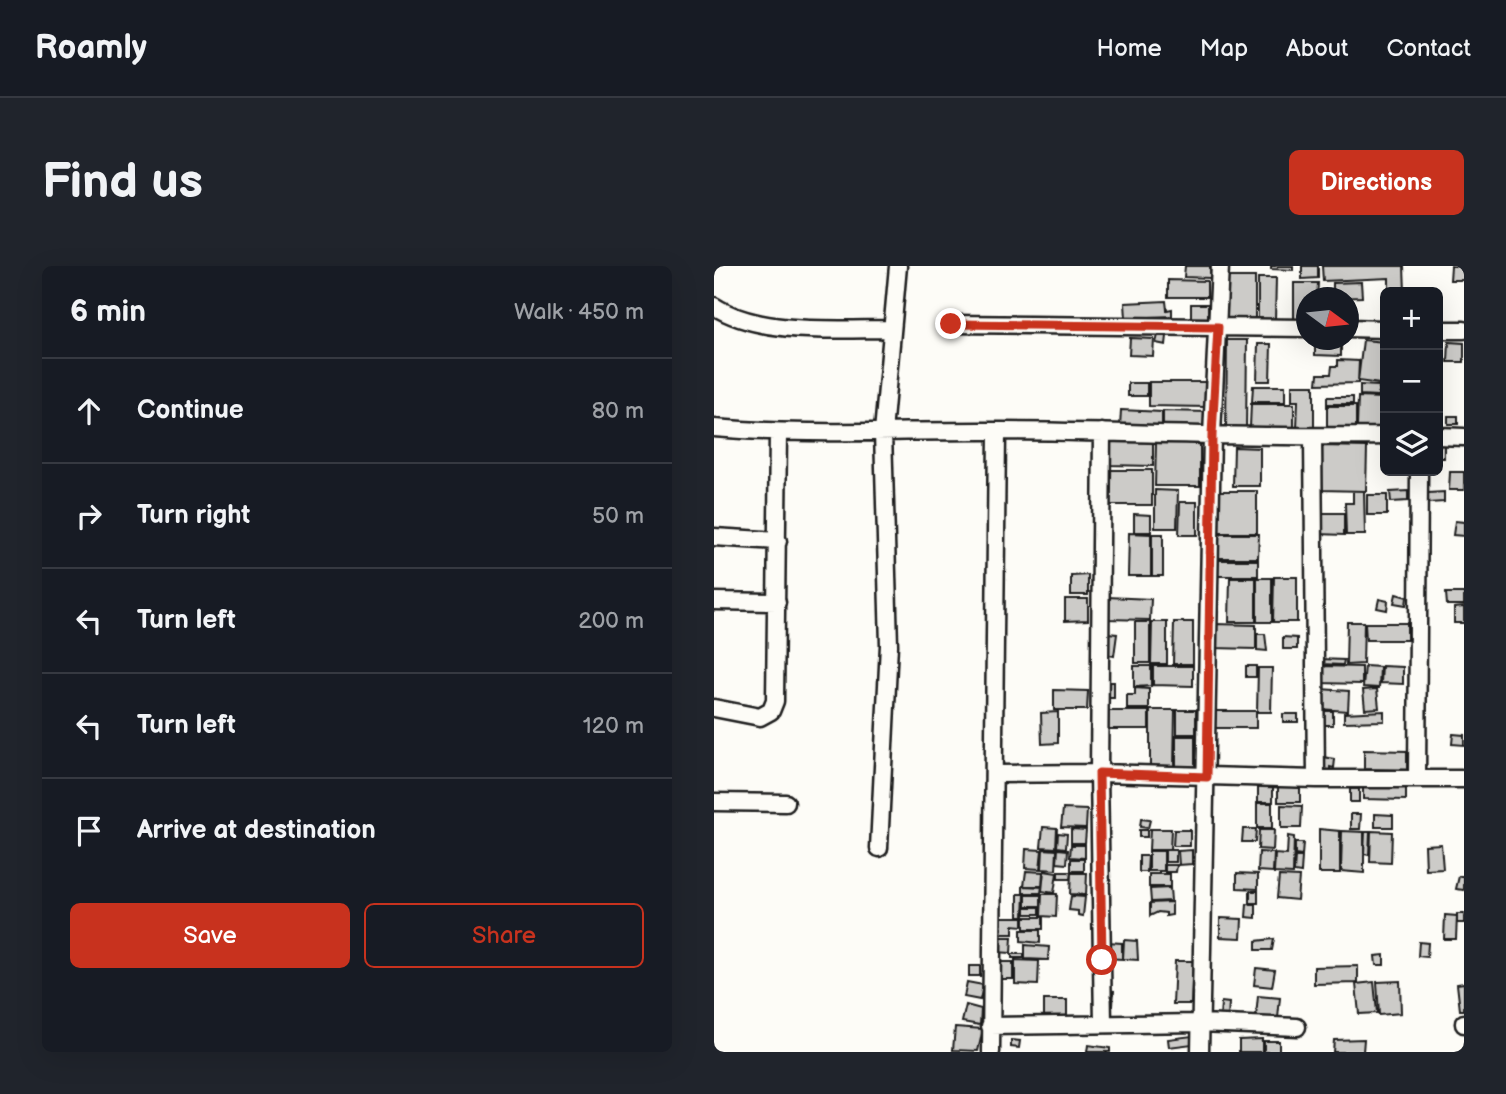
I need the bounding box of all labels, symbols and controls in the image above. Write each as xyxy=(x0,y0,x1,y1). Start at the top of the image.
text: Roamly xyxy=(35,28,147,68)
text: Home xyxy=(1097,34,1162,63)
text: Map xyxy=(1200,34,1248,63)
text: About xyxy=(1286,34,1348,63)
text: Contact xyxy=(1386,34,1471,63)
button: Directions xyxy=(1289,150,1464,215)
text: Find us xyxy=(42,153,203,212)
north arrow xyxy=(1296,287,1359,350)
map controls xyxy=(1380,287,1443,476)
button: + xyxy=(1380,287,1443,350)
text: 6 min xyxy=(70,294,146,330)
text: Walk · 450 m xyxy=(514,298,644,326)
route end xyxy=(935,308,966,339)
button: − xyxy=(1380,350,1443,413)
icon: ahead xyxy=(70,392,108,430)
text: Continue xyxy=(137,395,244,426)
text: 80 m xyxy=(592,397,644,425)
button: layers xyxy=(1380,413,1443,476)
icon: right xyxy=(70,497,108,535)
text: Turn right xyxy=(137,500,250,531)
text: 50 m xyxy=(592,502,644,530)
icon: left xyxy=(70,602,108,640)
text: Turn left xyxy=(137,605,236,636)
text: 200 m xyxy=(578,607,644,635)
icon: left xyxy=(70,707,108,745)
text: Turn left xyxy=(137,710,236,741)
text: 120 m xyxy=(583,712,644,740)
icon: arrive xyxy=(70,812,108,850)
text: Arrive at destination xyxy=(137,815,376,846)
button: Save xyxy=(70,903,350,968)
button: Share xyxy=(364,903,644,968)
route start xyxy=(1086,944,1117,975)

